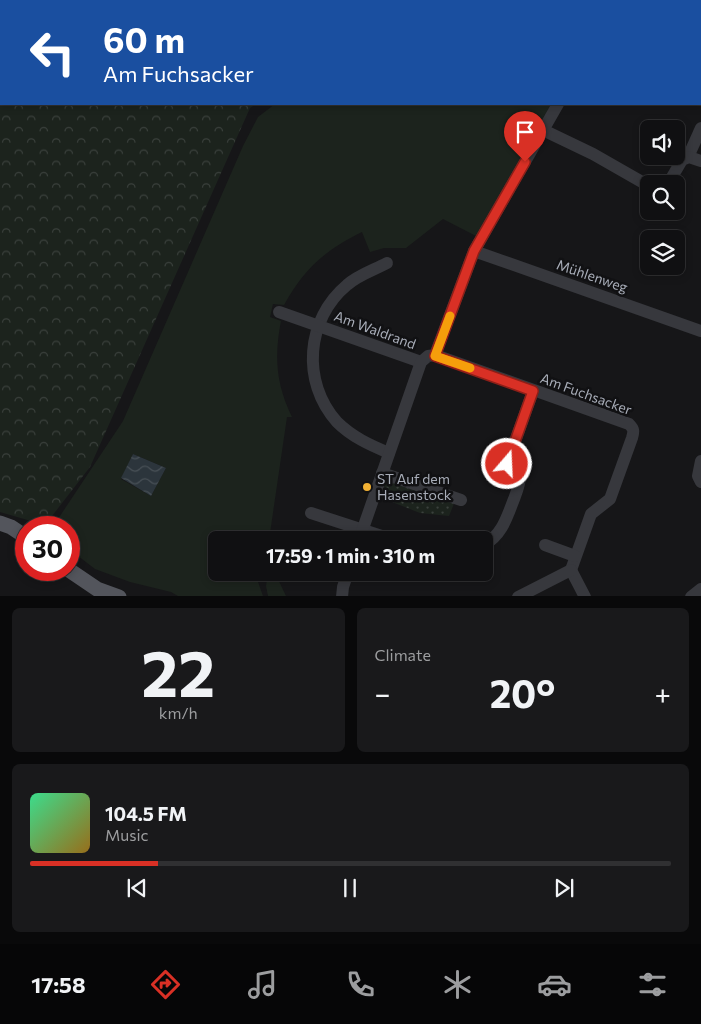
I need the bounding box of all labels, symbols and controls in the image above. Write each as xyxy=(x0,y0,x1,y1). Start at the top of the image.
text: 60 m xyxy=(103,17,185,60)
icon: left xyxy=(20,20,85,85)
text: Am Fuchsacker xyxy=(103,60,254,87)
pin xyxy=(504,111,546,162)
icon: arrive xyxy=(511,118,539,146)
map controls xyxy=(640,120,685,275)
button: sound xyxy=(640,120,685,165)
button: search xyxy=(640,175,685,220)
button: layers xyxy=(640,230,685,275)
street label: Mühlenweg xyxy=(554,255,630,296)
street label: Am Waldrand xyxy=(332,307,418,352)
street label: Am Fuchsacker xyxy=(538,369,635,418)
position arrow xyxy=(480,437,532,489)
place label: ST Auf dem Hasenstock xyxy=(377,470,452,503)
marker: ST Auf dem Hasenstock xyxy=(361,481,373,493)
speed limit sign: 30 xyxy=(15,516,80,581)
text: 17:59 · 1 min · 310 m xyxy=(266,544,435,567)
text: 22 xyxy=(141,631,215,710)
text: Climate xyxy=(375,645,431,664)
text: 20° xyxy=(490,669,555,716)
text: − xyxy=(375,676,390,710)
text: + xyxy=(655,676,671,710)
text: km/h xyxy=(159,703,198,722)
text: 104.5 FM xyxy=(105,802,187,825)
text: Music xyxy=(105,825,149,844)
icon: previous xyxy=(123,874,151,902)
icon: pause xyxy=(336,874,364,902)
icon: next xyxy=(550,874,578,902)
icon: directions xyxy=(148,967,183,1002)
icon: music xyxy=(245,967,280,1002)
icon: phone xyxy=(343,967,378,1002)
icon: climate xyxy=(440,967,475,1002)
icon: car xyxy=(537,967,572,1002)
icon: filters xyxy=(635,967,670,1002)
text: 17:58 xyxy=(31,971,85,998)

